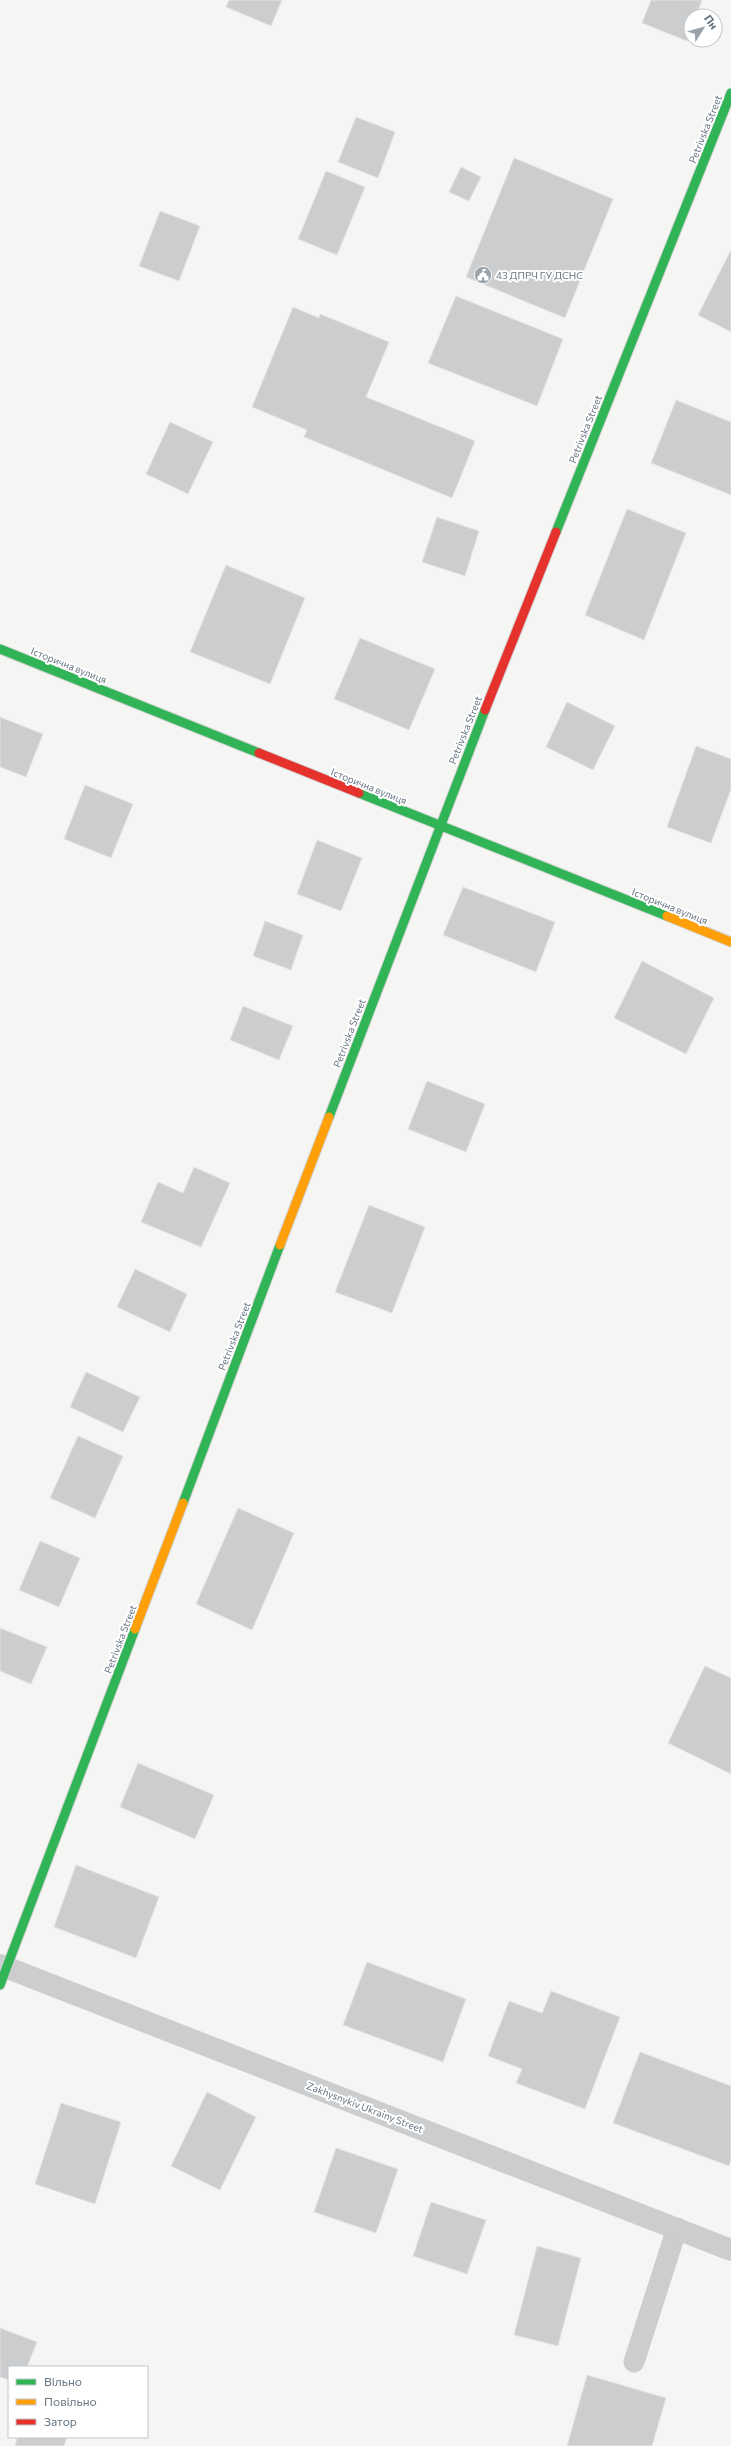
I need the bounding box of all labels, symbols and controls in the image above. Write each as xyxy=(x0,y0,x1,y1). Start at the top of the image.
north arrow xyxy=(683,8,723,48)
text: Пн xyxy=(702,12,721,31)
street label: Petrivska Street xyxy=(686,93,724,165)
public building icon: 43 ДПРЧ ГУ ДСНС xyxy=(473,265,493,285)
place label: 43 ДПРЧ ГУ ДСНС xyxy=(496,269,583,281)
street label: Petrivska Street xyxy=(566,393,604,465)
street label: Історична вулиця xyxy=(29,644,109,686)
street label: Petrivska Street xyxy=(446,694,484,766)
street label: Історична вулиця xyxy=(329,765,409,807)
street label: Історична вулиця xyxy=(630,885,710,927)
street label: Petrivska Street xyxy=(330,997,368,1069)
street label: Petrivska Street xyxy=(215,1300,253,1372)
street label: Petrivska Street xyxy=(101,1603,139,1675)
street label: Zakhysnykiv Ukrainy Street xyxy=(305,2079,425,2135)
legend xyxy=(8,2366,148,2438)
text: Вільно xyxy=(44,2374,82,2388)
text: Повільно xyxy=(44,2394,97,2408)
text: Затор xyxy=(44,2414,77,2428)

